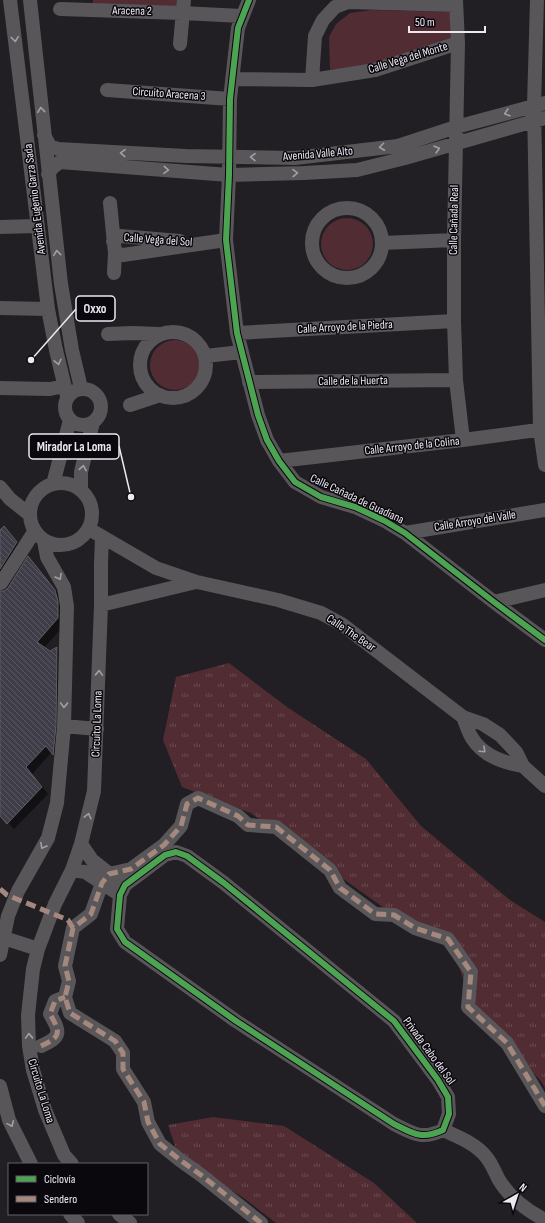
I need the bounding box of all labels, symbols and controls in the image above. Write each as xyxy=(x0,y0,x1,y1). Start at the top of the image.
street label: Aracena 2 xyxy=(111,3,152,19)
scale bar xyxy=(409,8,485,34)
text: 50 m xyxy=(415,15,435,30)
one-way arrow xyxy=(10,36,19,42)
street label: Calle Vega del Monte xyxy=(367,39,450,77)
street label: Circuito Aracena 3 xyxy=(132,84,206,104)
one-way arrow xyxy=(37,107,46,113)
one-way arrow xyxy=(504,108,511,116)
street label: Avenida Eugenio Garza Sada xyxy=(21,142,49,256)
street label: Avenida Valle Alto xyxy=(281,143,354,165)
one-way arrow xyxy=(379,143,385,152)
one-way arrow xyxy=(433,145,440,154)
one-way arrow xyxy=(120,148,126,157)
one-way arrow xyxy=(250,153,256,161)
one-way arrow xyxy=(163,166,169,175)
one-way arrow xyxy=(292,169,298,178)
street label: Calle Cañada Real xyxy=(446,185,462,255)
street label: Calle Vega del Sol xyxy=(123,230,193,250)
one-way arrow xyxy=(53,250,62,256)
callout: Oxxo xyxy=(76,296,115,321)
text: Oxxo xyxy=(83,301,107,317)
street label: Calle Arroyo de la Piedra xyxy=(297,317,393,337)
one-way arrow xyxy=(54,358,62,365)
street label: Calle de la Huerta xyxy=(318,373,388,389)
callout: Mirador La Loma xyxy=(29,434,119,459)
street label: Calle Arroyo de la Colina xyxy=(364,434,461,458)
text: Mirador La Loma xyxy=(37,439,111,455)
one-way arrow xyxy=(78,465,86,471)
street label: Calle Cañada de Guadiana xyxy=(308,471,407,528)
street label: Calle Arroyo del Valle xyxy=(433,507,517,535)
one-way arrow xyxy=(54,573,61,580)
street label: Calle The Bear xyxy=(323,611,379,655)
one-way arrow xyxy=(95,670,103,676)
street label: Circuito La Loma xyxy=(88,690,106,757)
one-way arrow xyxy=(60,702,68,708)
one-way arrow xyxy=(479,745,486,752)
one-way arrow xyxy=(83,812,92,819)
one-way arrow xyxy=(40,842,47,850)
street label: Privada Cabo del Sol xyxy=(399,1014,459,1088)
one-way arrow xyxy=(24,1033,33,1039)
street label: Circuito La Loma xyxy=(24,1057,58,1125)
one-way arrow xyxy=(6,1119,14,1127)
legend xyxy=(8,1163,148,1215)
text: Ciclovía xyxy=(44,1172,76,1187)
north arrow xyxy=(497,1175,537,1215)
text: N xyxy=(517,1181,529,1195)
text: Sendero xyxy=(44,1192,77,1207)

